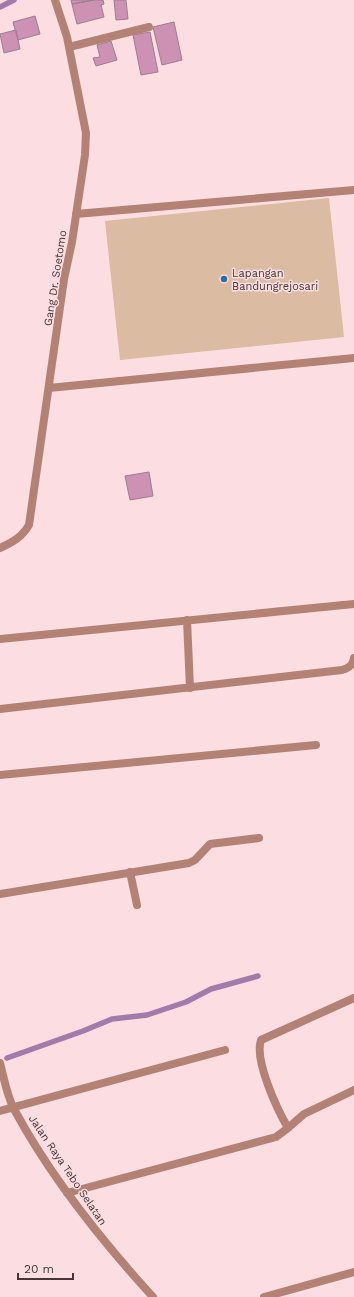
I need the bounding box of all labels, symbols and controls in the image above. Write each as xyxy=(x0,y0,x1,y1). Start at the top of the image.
street label: Gang Dr. Soetomo xyxy=(41,229,69,327)
place label: Lapangan Bandungrejosari xyxy=(232,267,318,293)
marker: Lapangan Bandungrejosari xyxy=(219,274,229,284)
street label: Jalan Raya Tebo Selatan xyxy=(26,1113,109,1228)
scale bar xyxy=(18,1255,73,1281)
text: 20 m xyxy=(24,1262,54,1276)

